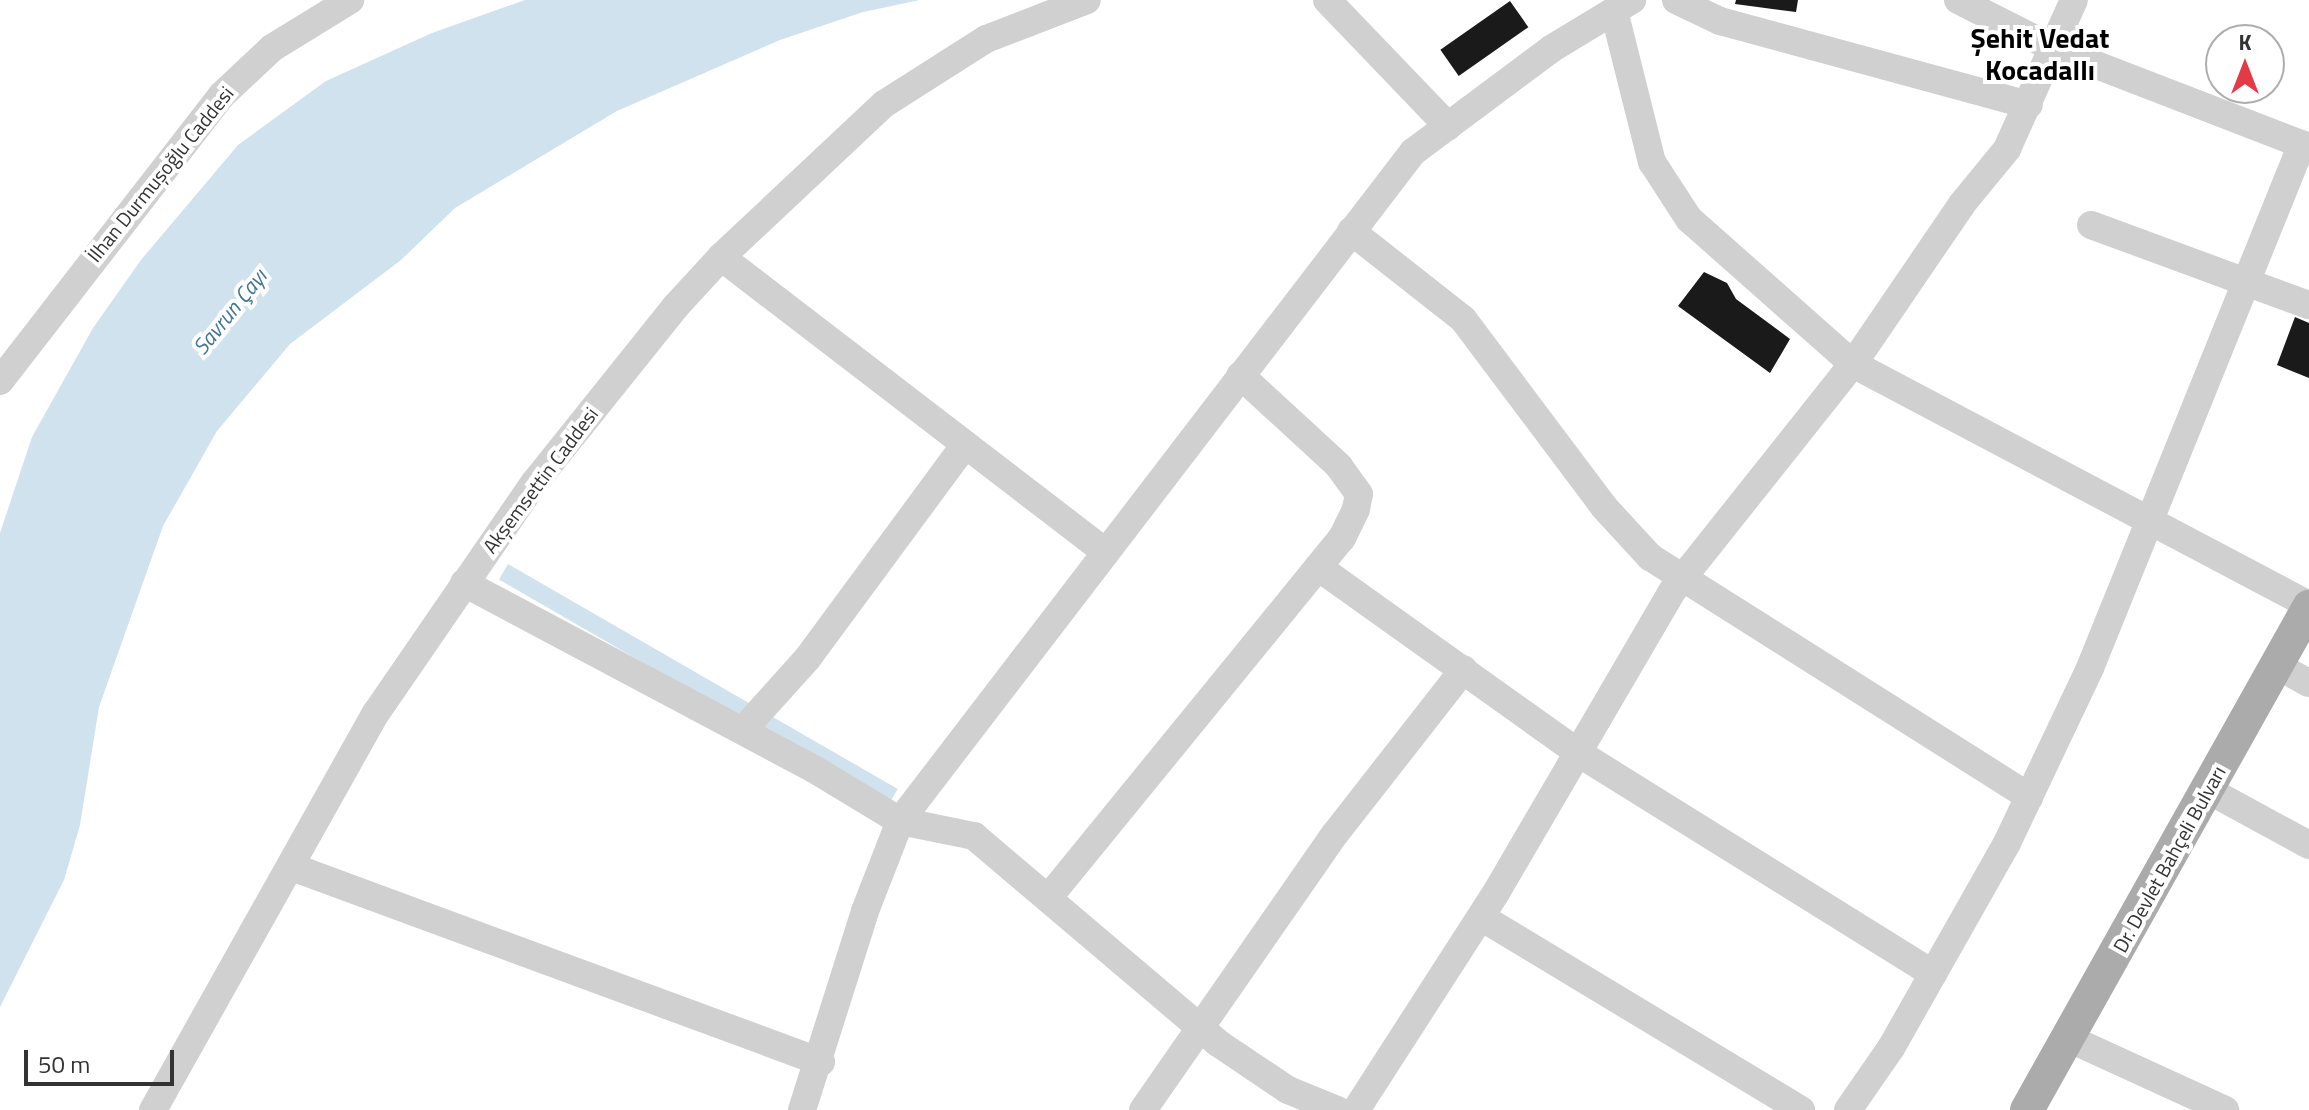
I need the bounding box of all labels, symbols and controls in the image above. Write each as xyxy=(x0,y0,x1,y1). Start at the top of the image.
district label: Şehit Vedat Kocadallı xyxy=(1971,21,2109,87)
north arrow xyxy=(2205,24,2285,104)
text: K xyxy=(2238,25,2252,59)
street label: İlhan Durmuşoğlu Caddesi xyxy=(82,81,238,267)
water label: Savrun Çayı xyxy=(188,264,272,360)
street label: Akşemsettin Caddesi xyxy=(477,402,603,558)
street label: Dr. Devlet Bahçeli Bulvarı xyxy=(2108,762,2230,956)
scale bar xyxy=(28,1034,178,1084)
text: 50 m xyxy=(38,1046,90,1082)

